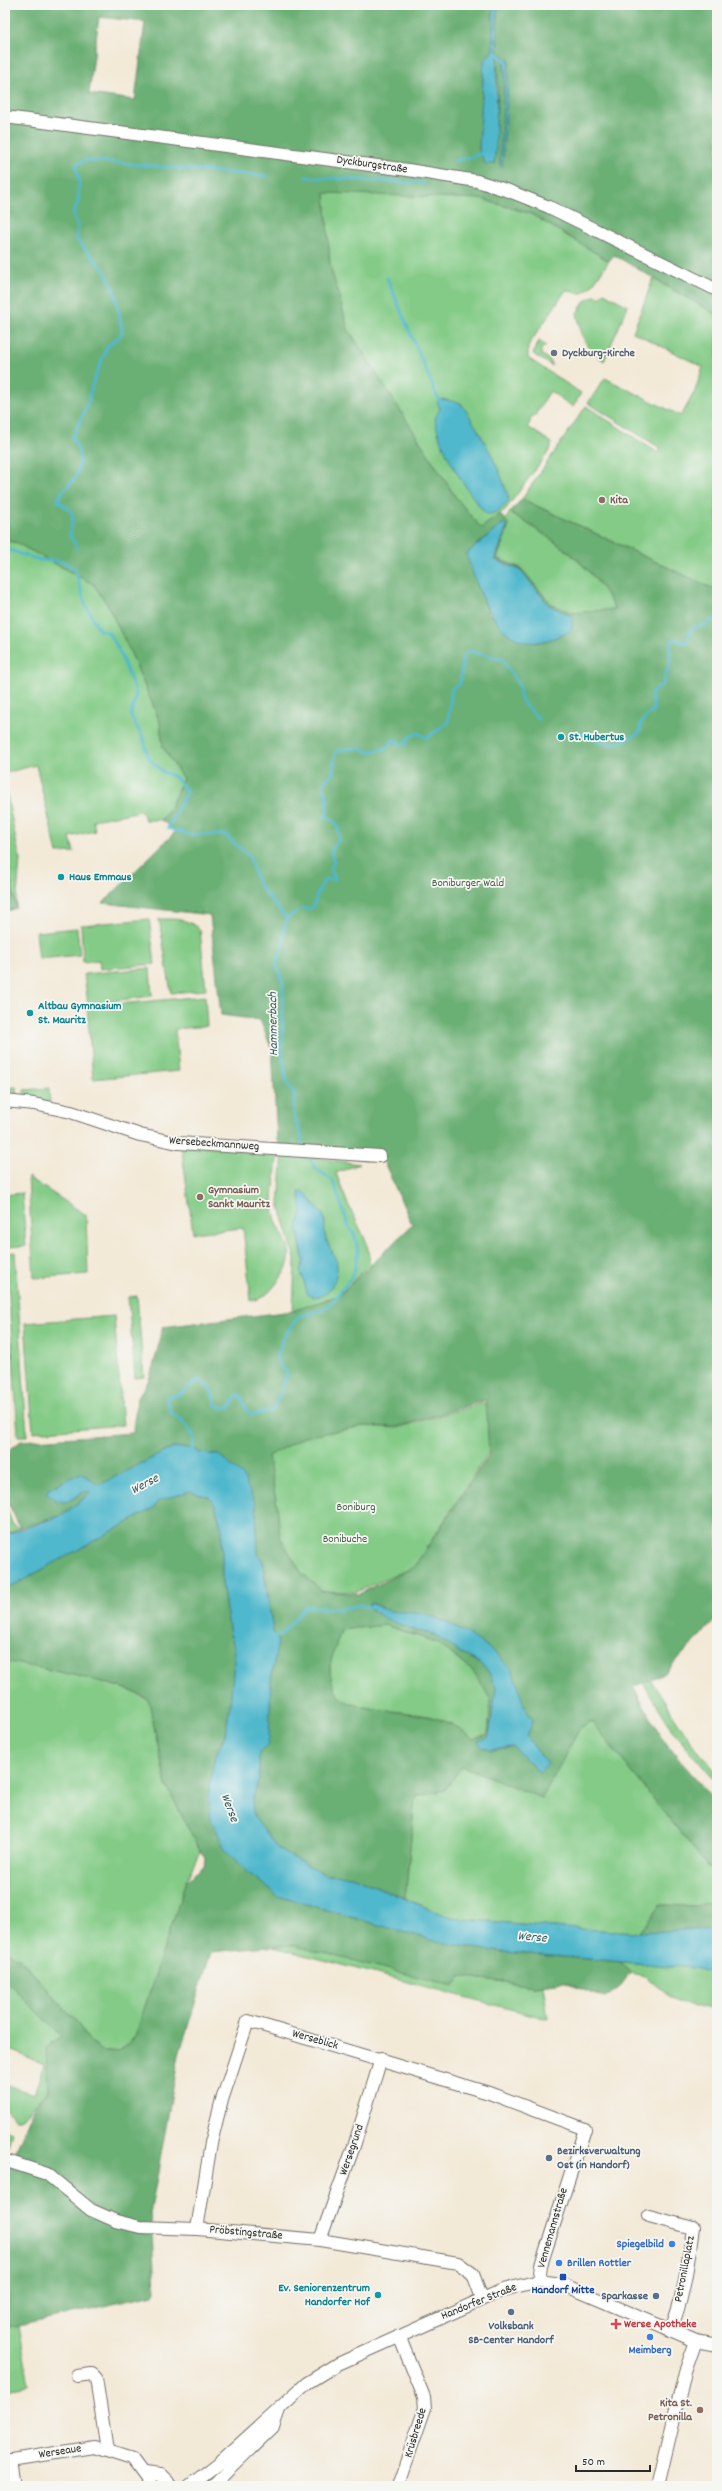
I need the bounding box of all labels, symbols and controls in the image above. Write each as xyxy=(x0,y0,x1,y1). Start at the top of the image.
street label: Dyckburgstraße xyxy=(335,152,409,178)
place label: Dyckburg-Kirche xyxy=(562,345,635,362)
marker: Dyckburg-Kirche xyxy=(549,348,559,358)
place label: Kita xyxy=(610,492,629,509)
marker: Kita xyxy=(597,495,607,505)
place label: St. Hubertus xyxy=(569,729,624,746)
marker: St. Hubertus xyxy=(556,732,566,742)
place label: Haus Emmaus xyxy=(69,869,132,886)
marker: Haus Emmaus xyxy=(56,872,66,882)
park label: Boniburger Wald xyxy=(432,875,504,892)
water label: Hammerbach xyxy=(264,991,284,1056)
place label: Altbau Gymnasium St. Mauritz xyxy=(38,998,122,1029)
marker: Altbau Gymnasium St. Mauritz xyxy=(25,1008,35,1018)
street label: Wersebeckmannweg xyxy=(168,1132,260,1156)
place label: Gymnasium Sankt Mauritz xyxy=(208,1182,270,1213)
marker: Gymnasium Sankt Mauritz xyxy=(195,1192,205,1202)
water label: Werse xyxy=(128,1469,163,1500)
park label: Boniburg xyxy=(337,1499,375,1516)
park label: Bonibuche xyxy=(323,1531,367,1548)
water label: Werse xyxy=(215,1791,244,1826)
water label: Werse xyxy=(517,1927,549,1949)
street label: Werseblick xyxy=(290,2025,340,2055)
street label: Wersegrund xyxy=(335,2122,369,2178)
place label: Bezirksverwaltung Ost (in Handorf) xyxy=(557,2143,641,2174)
marker: Bezirksverwaltung Ost (in Handorf) xyxy=(544,2153,554,2163)
street label: Vennemannstraße xyxy=(533,2186,573,2270)
street label: Pröbstingstraße xyxy=(209,2221,283,2245)
street label: Petronillaplatz xyxy=(670,2234,700,2304)
place label: Spiegelbild xyxy=(616,2236,664,2253)
marker: Spiegelbild xyxy=(667,2239,677,2249)
place label: Brillen Rottler xyxy=(567,2255,632,2272)
marker: Brillen Rottler xyxy=(554,2258,564,2268)
marker: Handorf Mitte xyxy=(558,2272,568,2282)
street label: Handorfer Straße xyxy=(439,2279,519,2325)
place label: Ev. Seniorenzentrum Handorfer Hof xyxy=(278,2280,371,2311)
place label: Handorf Mitte xyxy=(531,2282,595,2299)
place label: Sparkasse xyxy=(601,2288,649,2305)
marker: Ev. Seniorenzentrum Handorfer Hof xyxy=(373,2290,383,2300)
marker: Sparkasse xyxy=(651,2291,661,2301)
marker: Volksbank SB-Center Handorf xyxy=(506,2307,516,2317)
place label: Werse Apotheke xyxy=(624,2316,697,2333)
place label: Volksbank SB-Center Handorf xyxy=(468,2318,555,2349)
marker: Werse Apotheke xyxy=(611,2319,621,2329)
marker: Meimberg xyxy=(645,2332,655,2342)
place label: Meimberg xyxy=(629,2342,671,2359)
place label: Kita St. Petronilla xyxy=(648,2395,693,2426)
marker: Kita St. Petronilla xyxy=(695,2405,705,2415)
street label: Krüsbreede xyxy=(400,2406,432,2460)
street label: Werseaue xyxy=(37,2440,83,2464)
scale bar xyxy=(576,2447,650,2473)
text: 50 m xyxy=(582,2454,605,2471)

